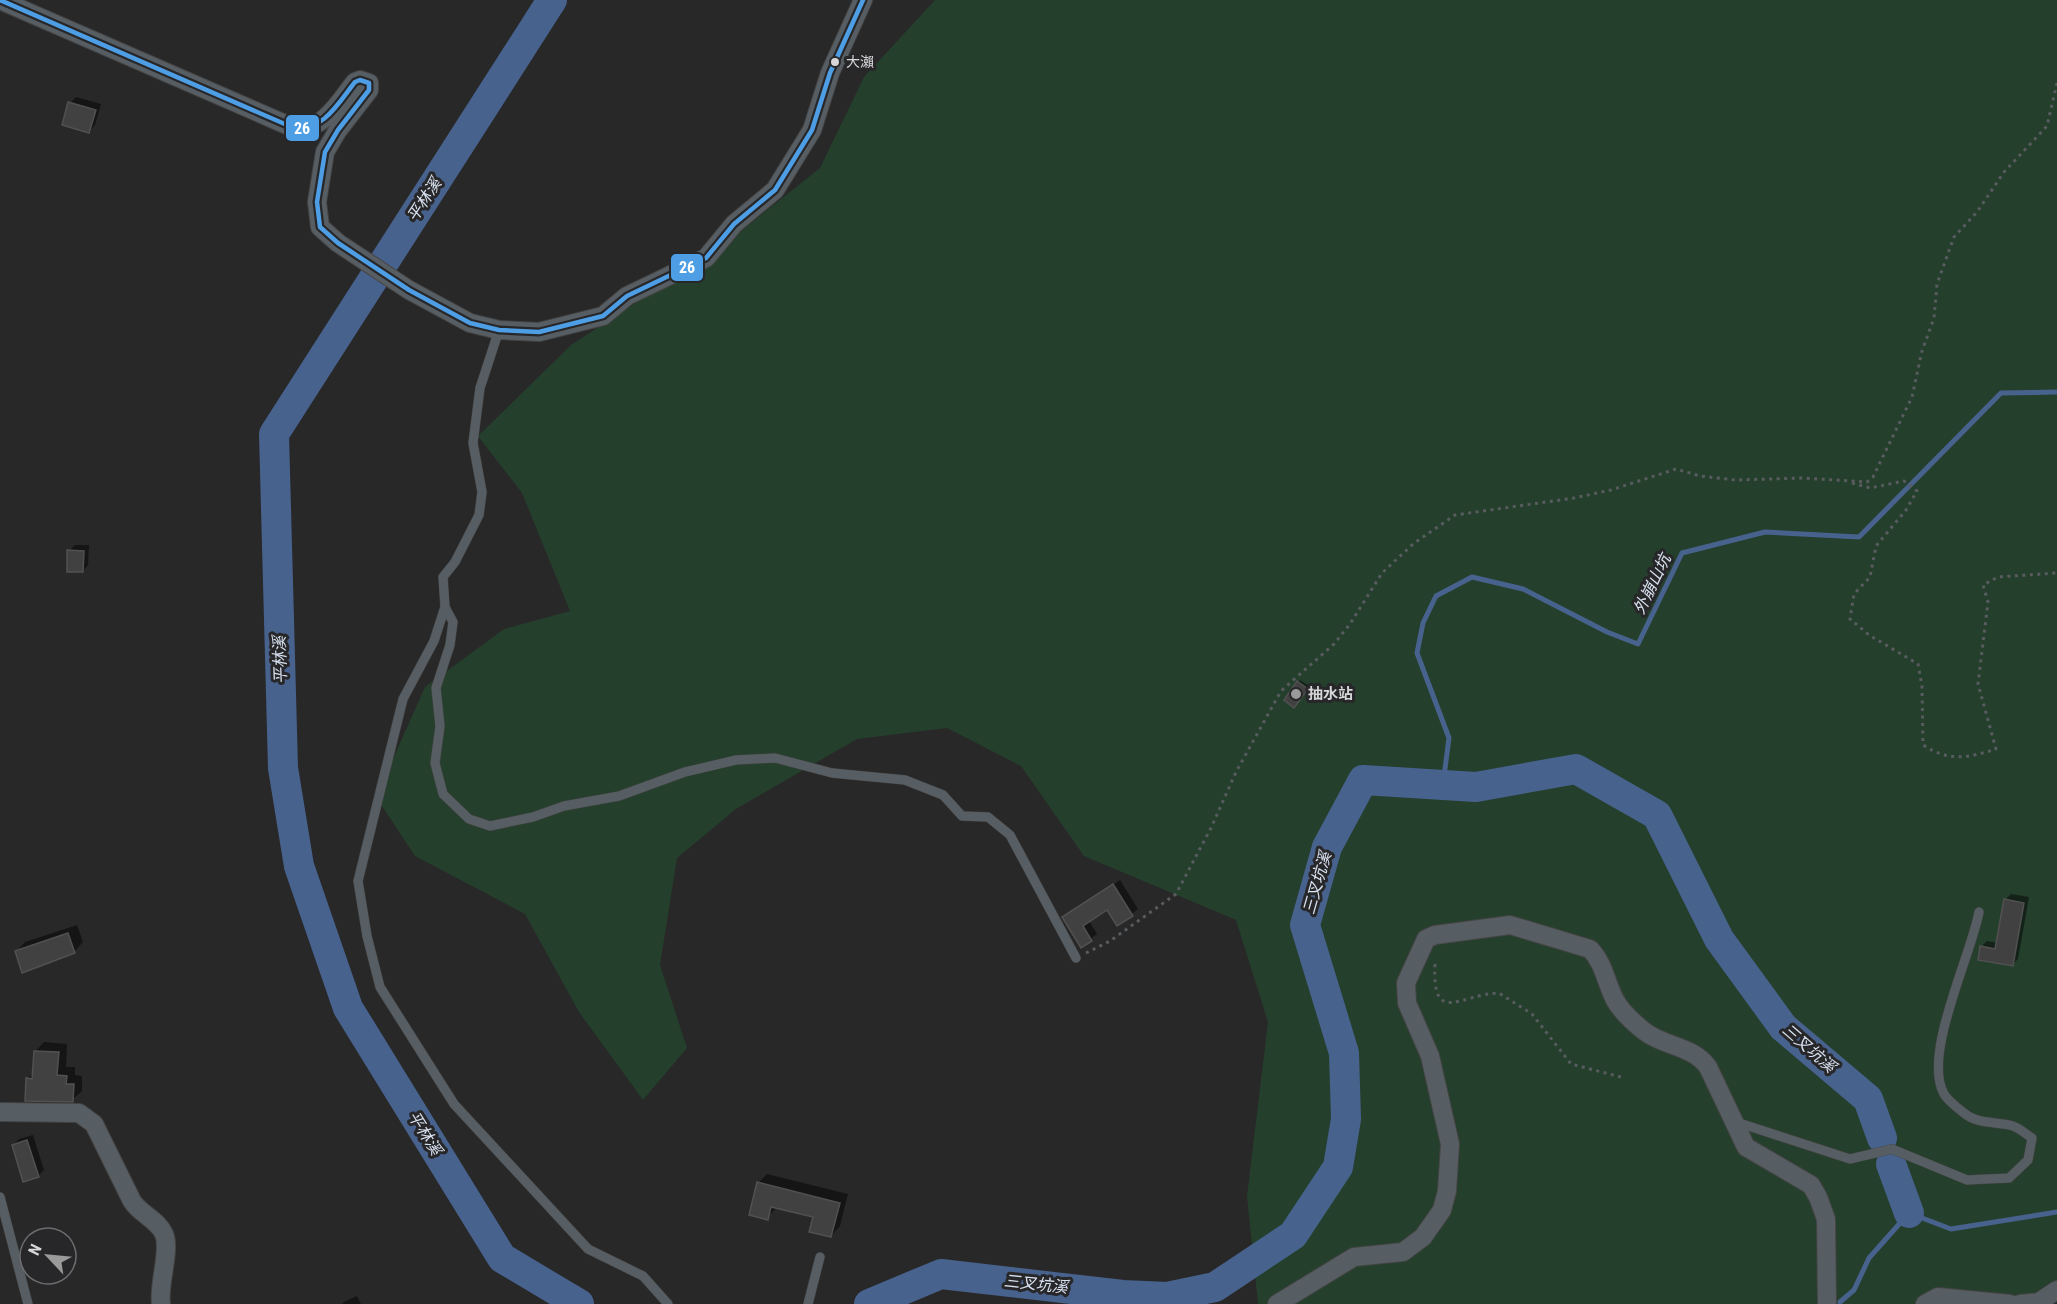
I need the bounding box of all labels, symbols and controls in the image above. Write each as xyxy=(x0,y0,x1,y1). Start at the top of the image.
place label: 大瀨 xyxy=(846,54,874,70)
marker: 大瀨 xyxy=(829,56,841,68)
line badge: 26 xyxy=(285,114,320,142)
text: 26 xyxy=(294,119,310,138)
water label: 平林溪 xyxy=(403,173,446,225)
line badge: 26 xyxy=(670,253,704,282)
text: 26 xyxy=(679,258,695,277)
water label: 外崩山坑 xyxy=(1629,549,1675,617)
water label: 平林溪 xyxy=(270,634,290,684)
place label: 抽水站 xyxy=(1308,685,1353,703)
marker: 抽水站 xyxy=(1289,687,1303,701)
water label: 三叉坑溪 xyxy=(1299,848,1336,916)
water label: 三叉坑溪 xyxy=(1779,1020,1841,1077)
water label: 平林溪 xyxy=(404,1108,447,1160)
north arrow xyxy=(18,1226,78,1286)
text: N xyxy=(24,1241,46,1258)
water label: 三叉坑溪 xyxy=(1003,1271,1071,1297)

